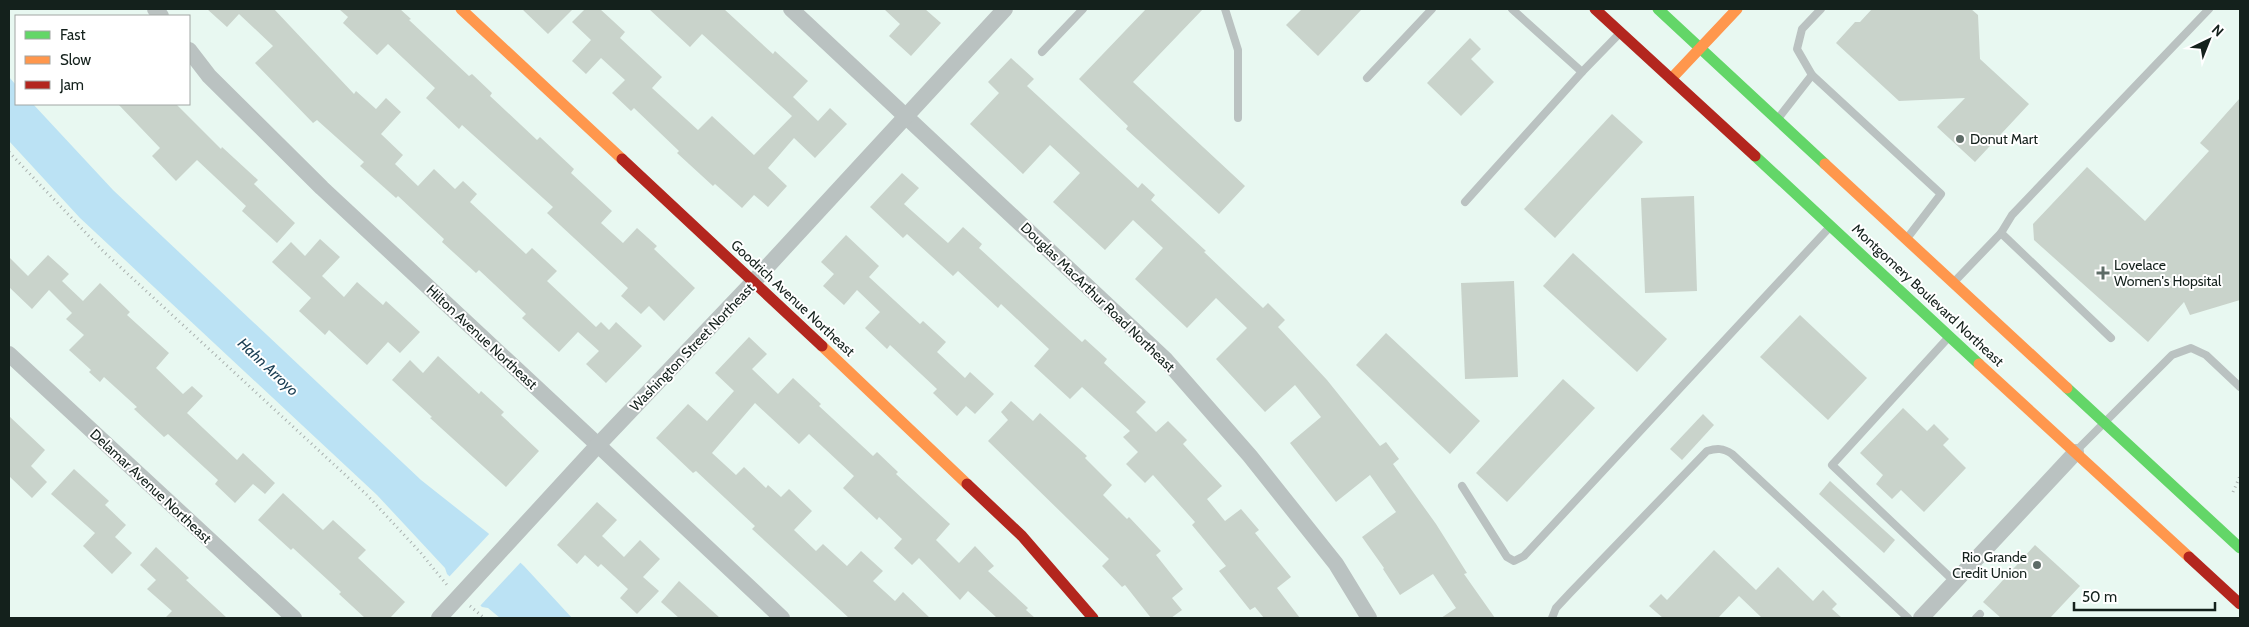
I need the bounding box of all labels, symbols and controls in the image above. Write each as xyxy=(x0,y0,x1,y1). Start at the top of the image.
legend xyxy=(15,15,190,105)
north arrow xyxy=(2184,15,2234,65)
text: N xyxy=(2208,21,2228,40)
text: Fast xyxy=(60,26,85,44)
text: Slow xyxy=(60,51,91,69)
text: Jam xyxy=(59,76,84,94)
place label: Donut Mart xyxy=(1970,130,2038,148)
marker: Donut Mart xyxy=(1954,133,1966,145)
street label: Douglas MacArthur Road Northeast xyxy=(1017,218,1179,376)
street label: Montgomery Boulevard Northeast xyxy=(1848,220,2008,370)
street label: Goodrich Avenue Northeast xyxy=(727,236,859,360)
place label: Lovelace Women's Hopsital xyxy=(2114,256,2222,290)
marker: Lovelace Women's Hopsital xyxy=(2096,266,2110,280)
street label: Washington Street Northeast xyxy=(626,279,758,415)
street label: Hilton Avenue Northeast xyxy=(423,281,541,393)
water label: Hahn Arroyo xyxy=(234,334,302,400)
street label: Delamar Avenue Northeast xyxy=(86,425,216,547)
place label: Rio Grande Credit Union xyxy=(1952,548,2027,582)
marker: Rio Grande Credit Union xyxy=(2031,559,2043,571)
scale bar xyxy=(2074,580,2215,612)
text: 50 m xyxy=(2082,588,2117,606)

